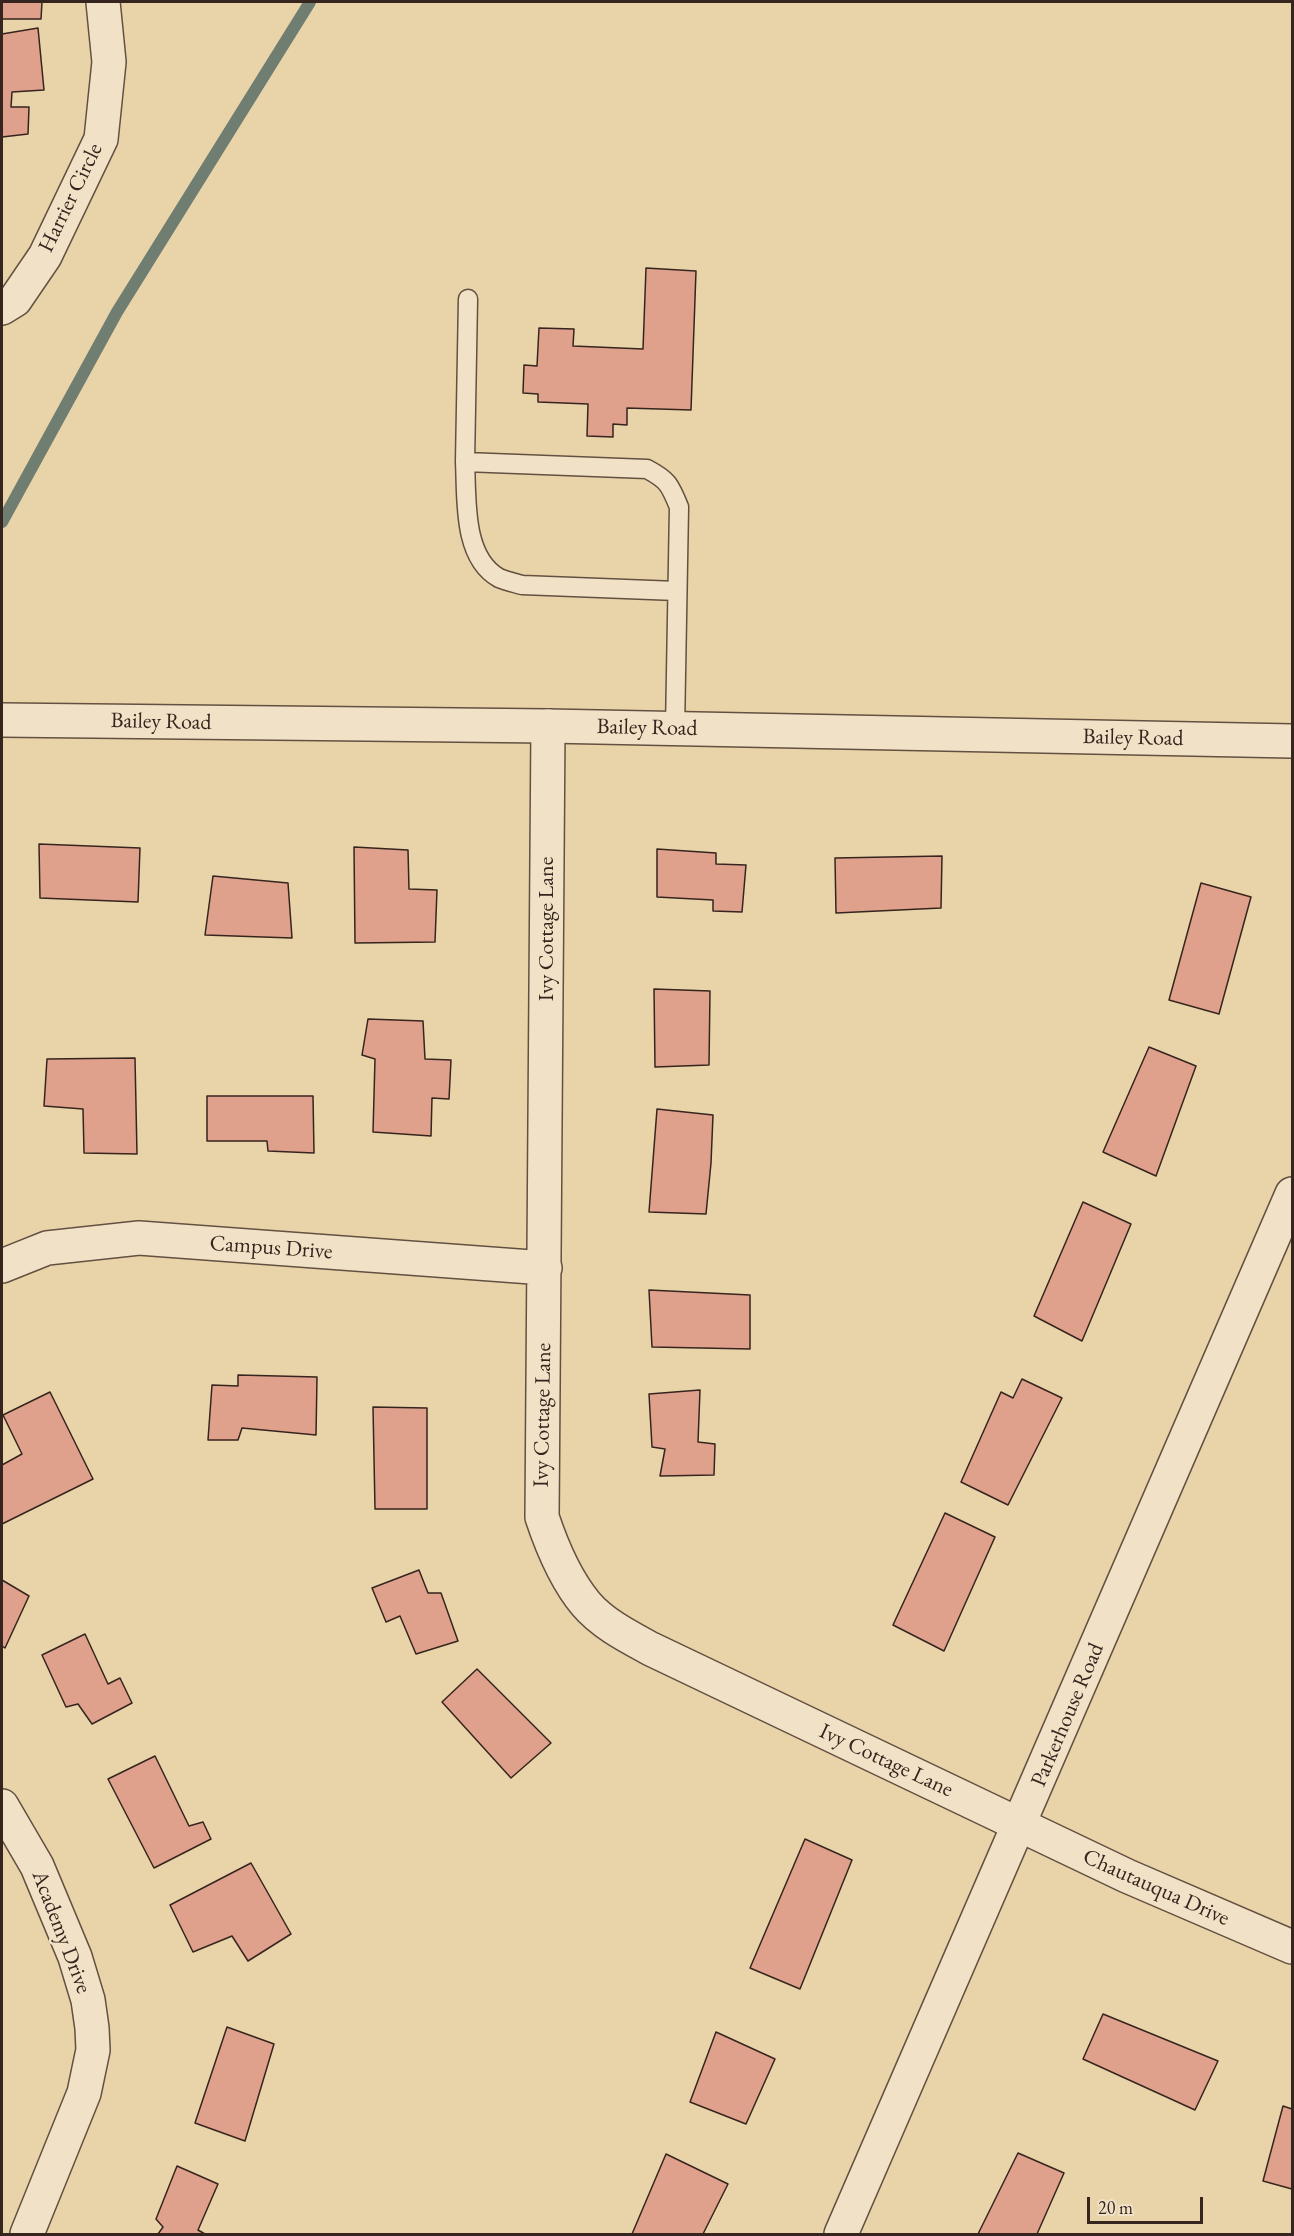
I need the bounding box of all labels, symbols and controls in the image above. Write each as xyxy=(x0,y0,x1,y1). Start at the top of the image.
street label: Harrier Circle xyxy=(33,139,109,257)
street label: Bailey Road xyxy=(110,708,212,736)
street label: Bailey Road xyxy=(596,714,698,742)
street label: Bailey Road xyxy=(1082,724,1184,752)
street label: Ivy Cottage Lane xyxy=(534,857,560,1001)
street label: Campus Drive xyxy=(209,1231,333,1265)
street label: Ivy Cottage Lane xyxy=(529,1342,557,1488)
street label: Parkerhouse Road xyxy=(1026,1639,1110,1791)
street label: Ivy Cottage Lane xyxy=(815,1718,957,1804)
street label: Chautauqua Drive xyxy=(1079,1844,1233,1932)
street label: Academy Drive xyxy=(25,1867,97,1997)
scale bar xyxy=(1090,2185,1206,2223)
text: 20 m xyxy=(1098,2196,1133,2219)

